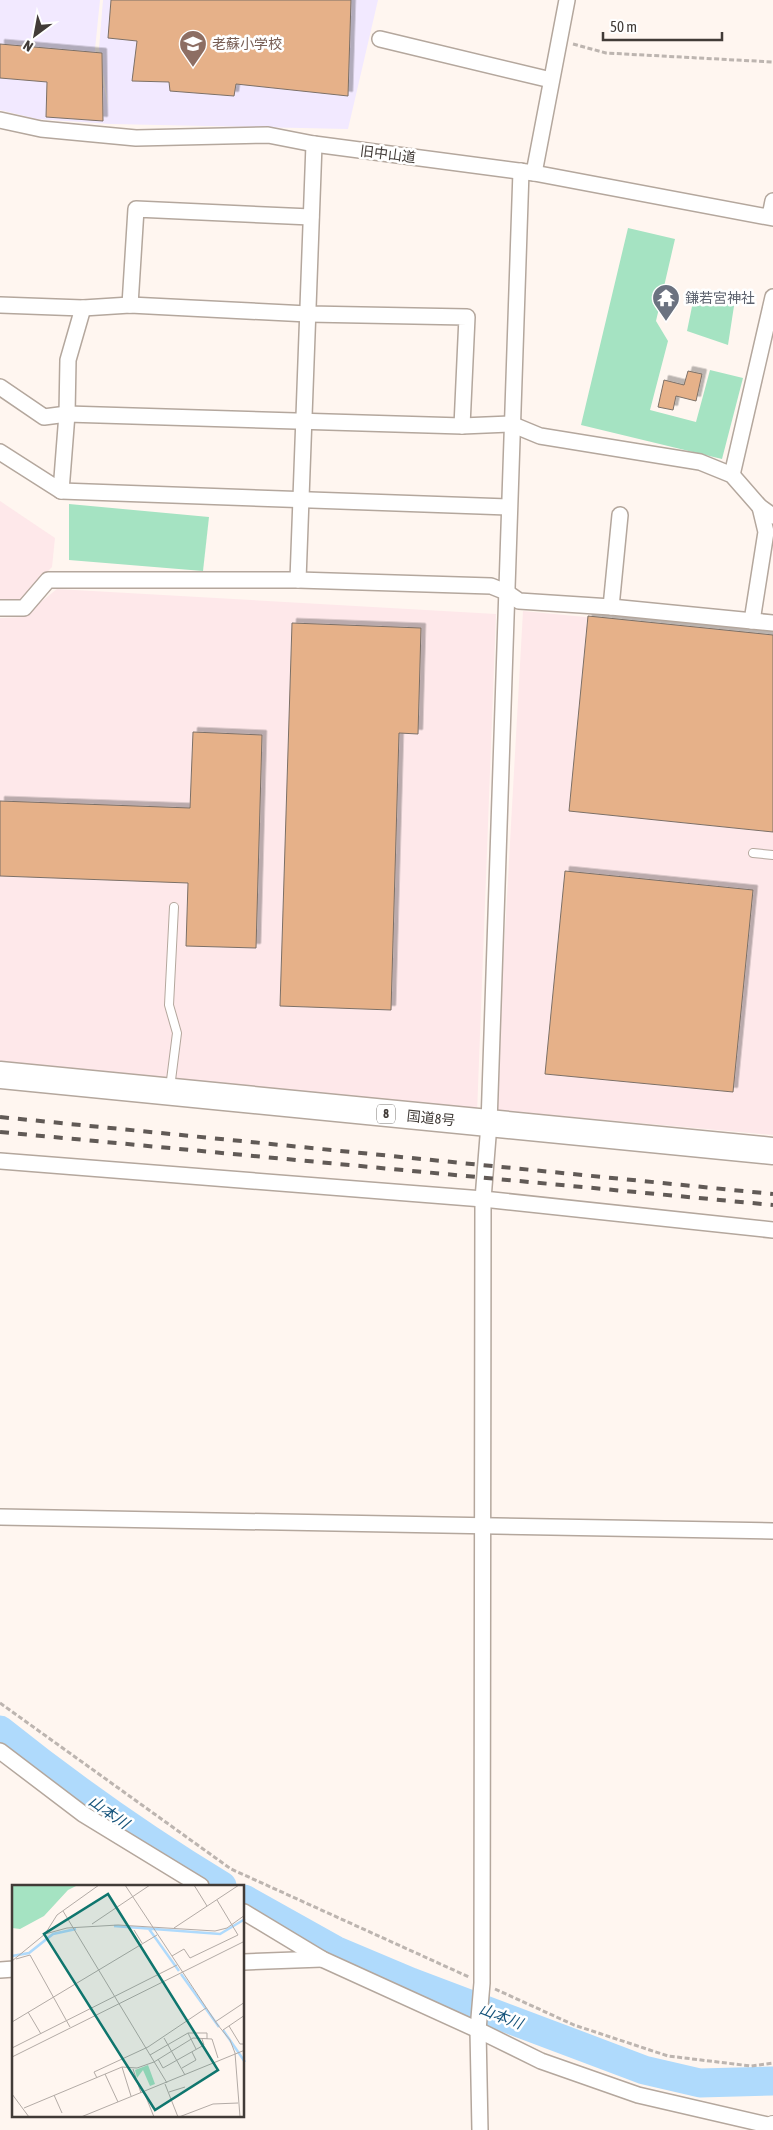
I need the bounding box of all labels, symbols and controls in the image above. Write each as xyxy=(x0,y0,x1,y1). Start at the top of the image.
north arrow xyxy=(10,10,60,60)
scale bar xyxy=(603,10,722,42)
text: 50 m xyxy=(610,18,637,35)
school or university icon: 老蘇小学校 xyxy=(178,29,208,68)
place label: 老蘇小学校 xyxy=(212,36,282,52)
text: N xyxy=(20,37,36,55)
street label: 旧中山道 xyxy=(359,143,417,165)
temple icon: 鎌若宮神社 xyxy=(651,283,681,322)
place label: 鎌若宮神社 xyxy=(685,290,755,306)
road number: 8 xyxy=(377,1104,395,1124)
street label: 国道8号 xyxy=(406,1108,456,1128)
water label: 山本川 xyxy=(86,1792,134,1833)
inset map xyxy=(12,1885,245,2118)
water label: 山本川 xyxy=(477,2000,527,2033)

